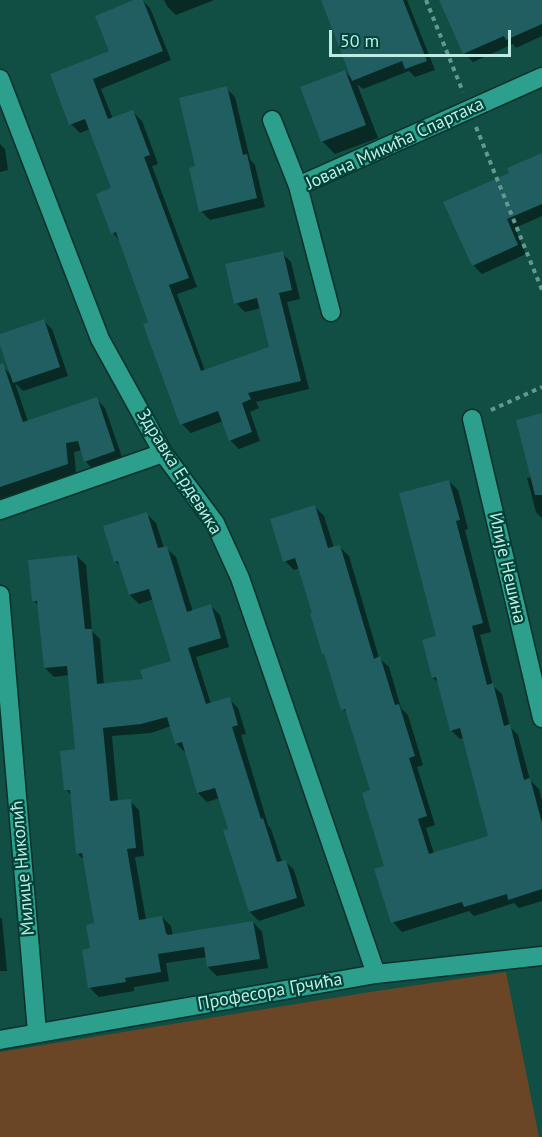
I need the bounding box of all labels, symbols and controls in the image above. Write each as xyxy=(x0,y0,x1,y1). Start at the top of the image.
scale bar xyxy=(332,18,514,56)
text: 50 m xyxy=(340,29,379,52)
street label: Јована Микића Спартака xyxy=(302,93,488,195)
street label: Здравка Ердевика xyxy=(132,405,226,539)
street label: Илије Нешина xyxy=(484,511,530,625)
street label: Милице Николић xyxy=(6,800,40,936)
street label: Професора Грчића xyxy=(196,969,344,1015)

